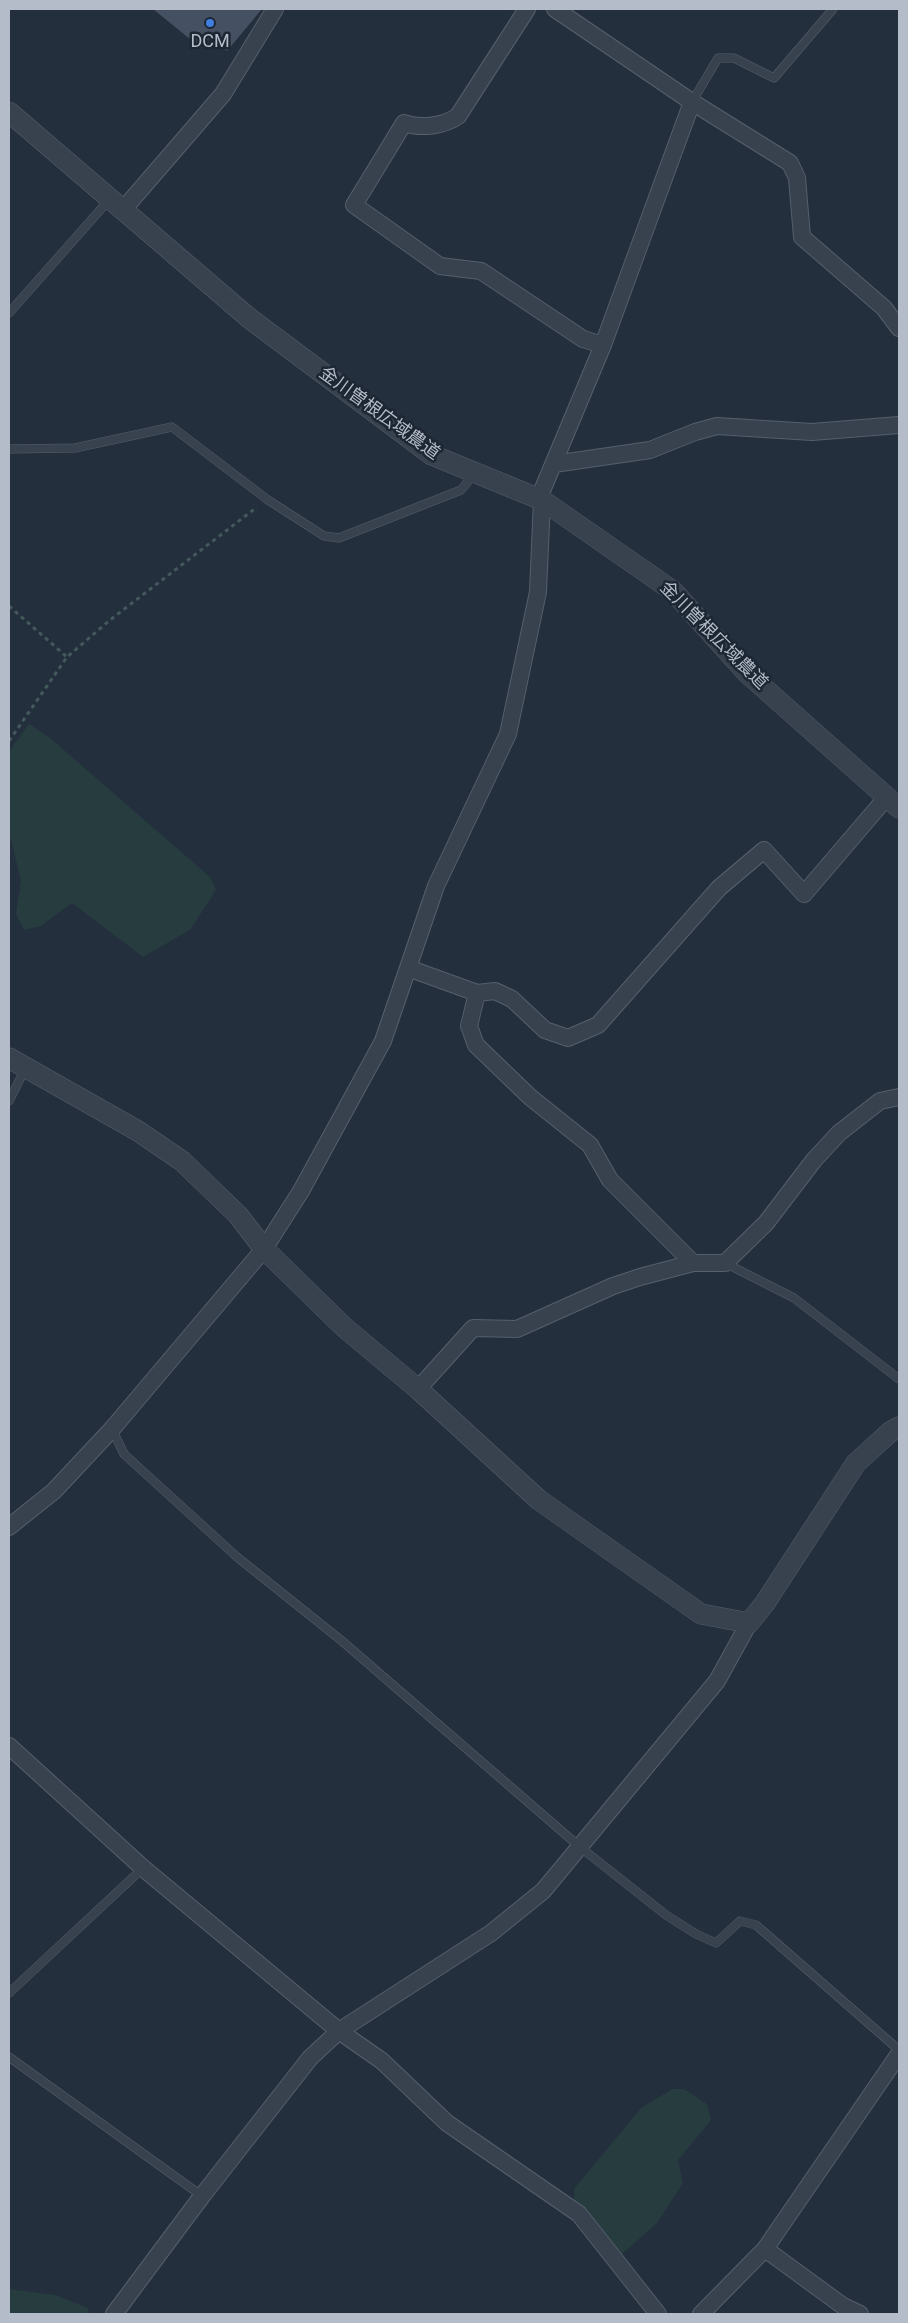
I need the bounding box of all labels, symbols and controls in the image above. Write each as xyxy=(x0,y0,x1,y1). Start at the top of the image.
marker: DCM xyxy=(204,17,216,29)
place label: DCM xyxy=(190,31,230,53)
street label: 金川曽根広域農道 xyxy=(314,363,444,465)
street label: 金川曽根広域農道 xyxy=(654,577,772,695)

